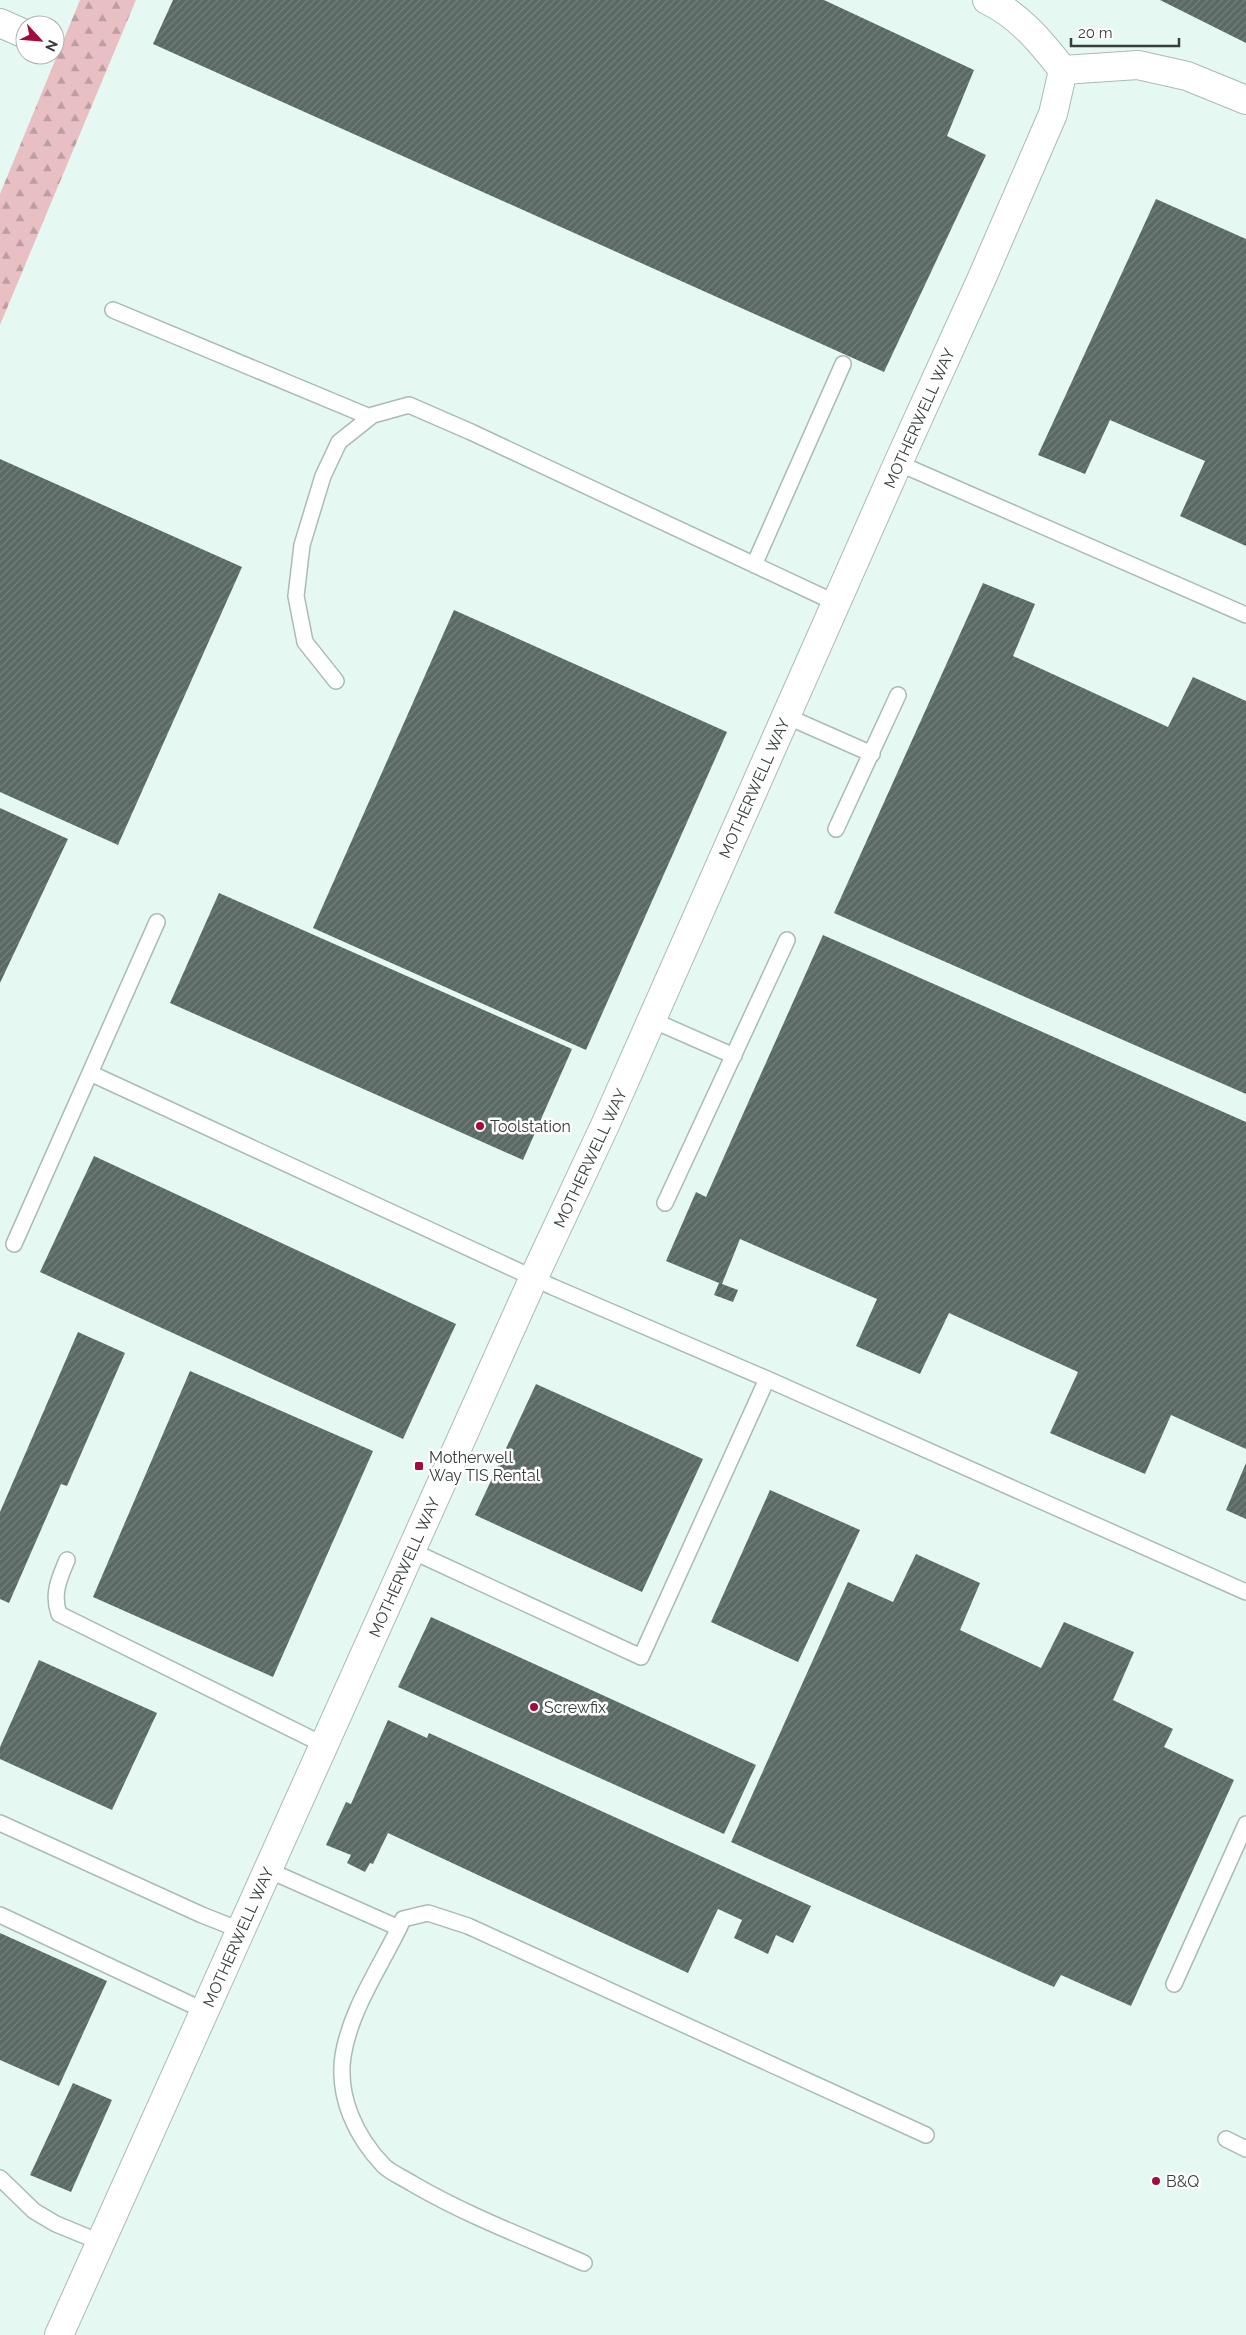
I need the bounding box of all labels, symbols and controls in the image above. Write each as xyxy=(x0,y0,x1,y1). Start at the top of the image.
north arrow xyxy=(15,15,65,65)
scale bar xyxy=(1071,15,1178,47)
text: 20 m xyxy=(1078,24,1113,42)
text: N xyxy=(42,37,61,54)
street label: MOTHERWELL WAY xyxy=(880,345,959,491)
street label: MOTHERWELL WAY xyxy=(715,715,794,861)
street label: MOTHERWELL WAY xyxy=(550,1085,631,1231)
place label: Toolstation xyxy=(490,1117,571,1136)
marker: Toolstation xyxy=(474,1120,486,1132)
place label: Motherwell Way TIS Rental xyxy=(429,1448,541,1485)
marker: Motherwell Way TIS Rental xyxy=(413,1460,425,1472)
street label: MOTHERWELL WAY xyxy=(365,1494,444,1640)
place label: Screwfix xyxy=(544,1698,606,1717)
marker: Screwfix xyxy=(528,1701,540,1713)
street label: MOTHERWELL WAY xyxy=(199,1864,278,2010)
place label: B&Q xyxy=(1166,2172,1199,2191)
marker: B&Q xyxy=(1150,2175,1162,2187)

